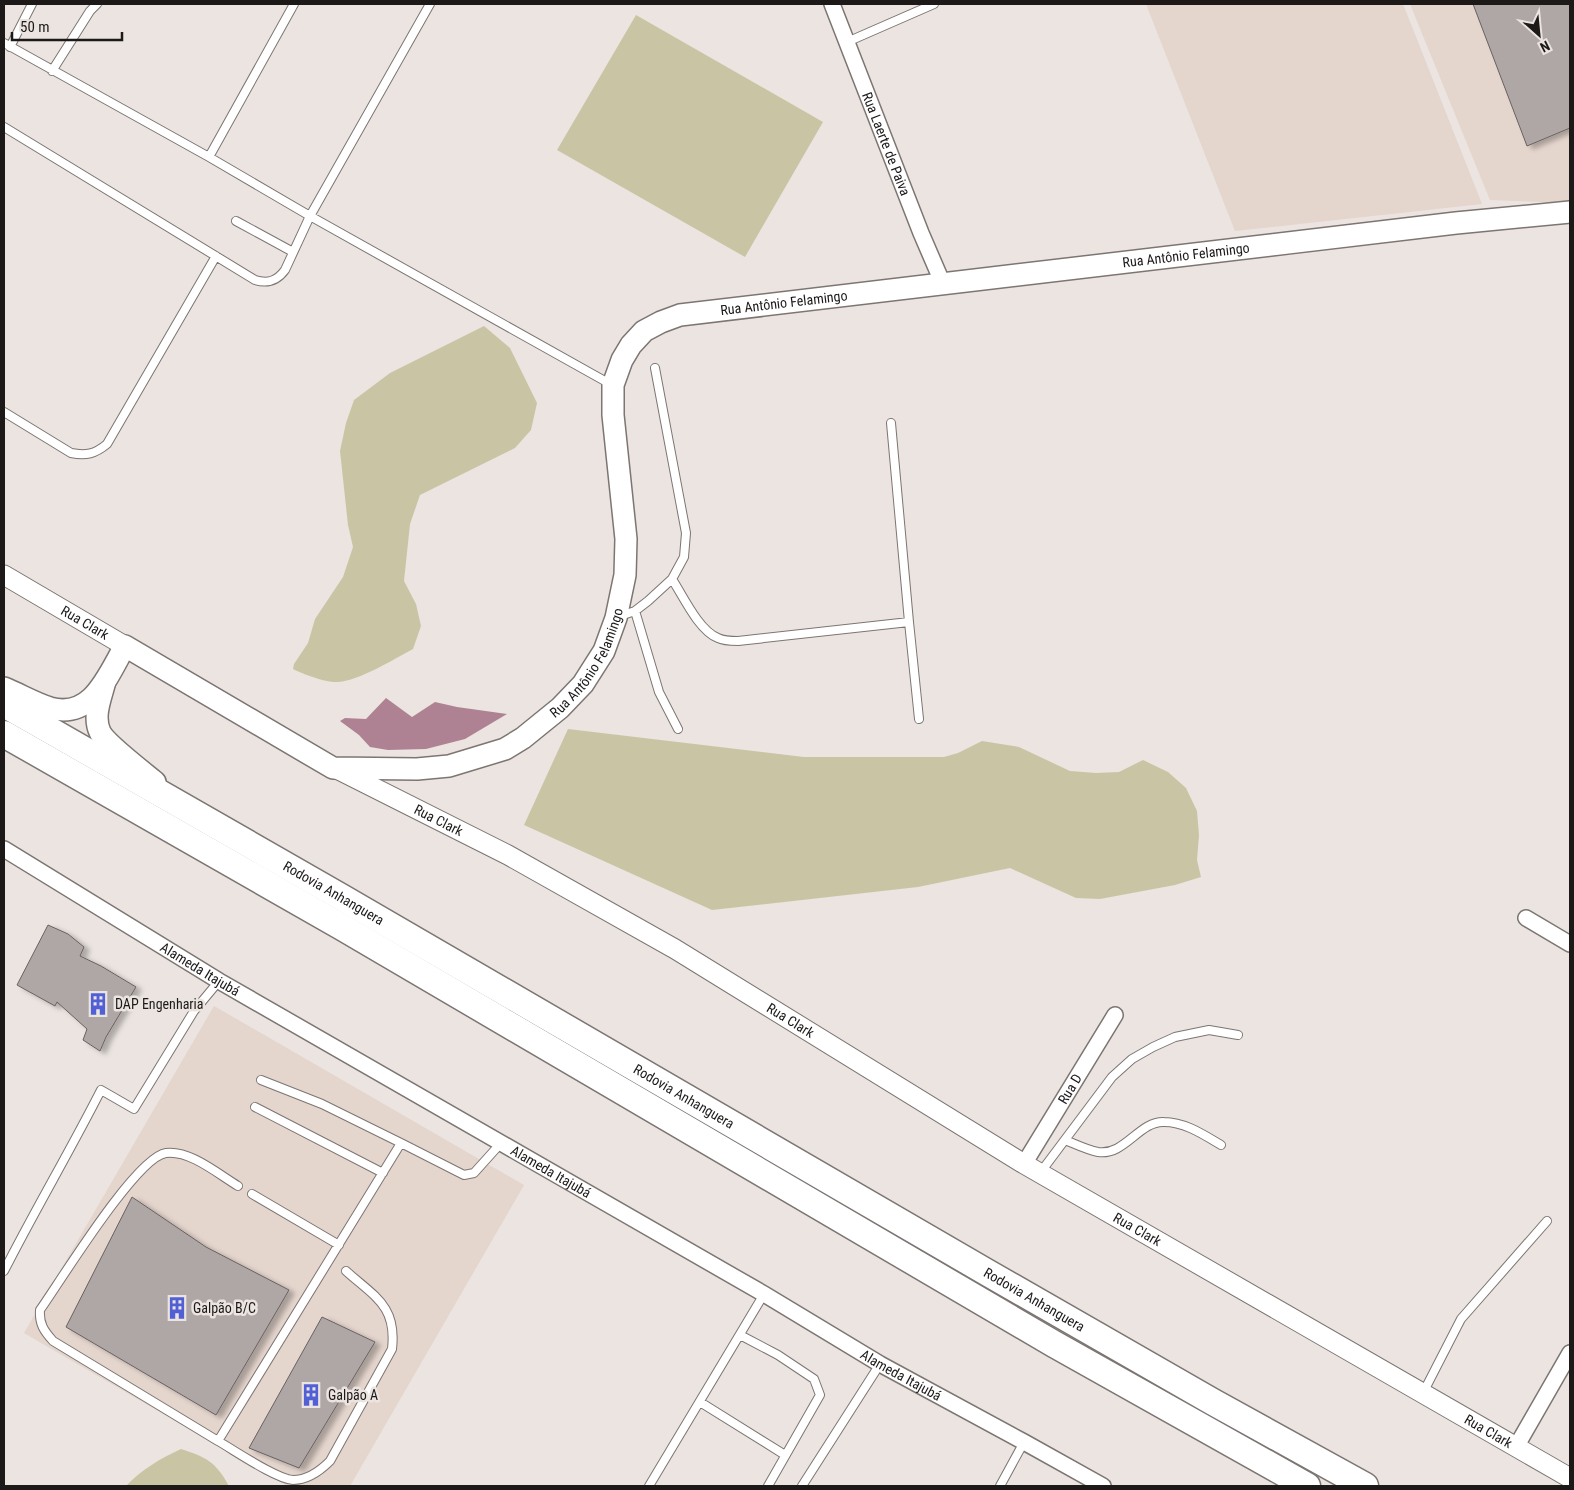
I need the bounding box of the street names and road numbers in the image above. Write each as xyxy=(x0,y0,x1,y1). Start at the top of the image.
street label: Rua Laerte de Paiva xyxy=(859,90,914,198)
street label: Rua Antônio Felamingo xyxy=(1122,240,1250,270)
street label: Rua Antônio Felamingo xyxy=(719,287,848,318)
street label: Rua Clark xyxy=(58,602,112,643)
street label: Rua Antônio Felamingo xyxy=(547,607,626,721)
street label: Rua Clark xyxy=(412,801,466,839)
street label: Rodovia Anhanguera xyxy=(280,858,387,928)
street label: Alameda Itajubá xyxy=(157,939,243,999)
street label: Rua Clark xyxy=(764,1000,818,1041)
street label: Rodovia Anhanguera xyxy=(631,1061,737,1132)
street label: Rua D xyxy=(1055,1071,1085,1107)
street label: Alameda Itajubá xyxy=(508,1142,594,1201)
street label: Rua Clark xyxy=(1111,1209,1165,1250)
street label: Rodovia Anhanguera xyxy=(981,1264,1088,1335)
street label: Alameda Itajubá xyxy=(858,1346,944,1404)
street label: Rua Clark xyxy=(1462,1411,1516,1452)

